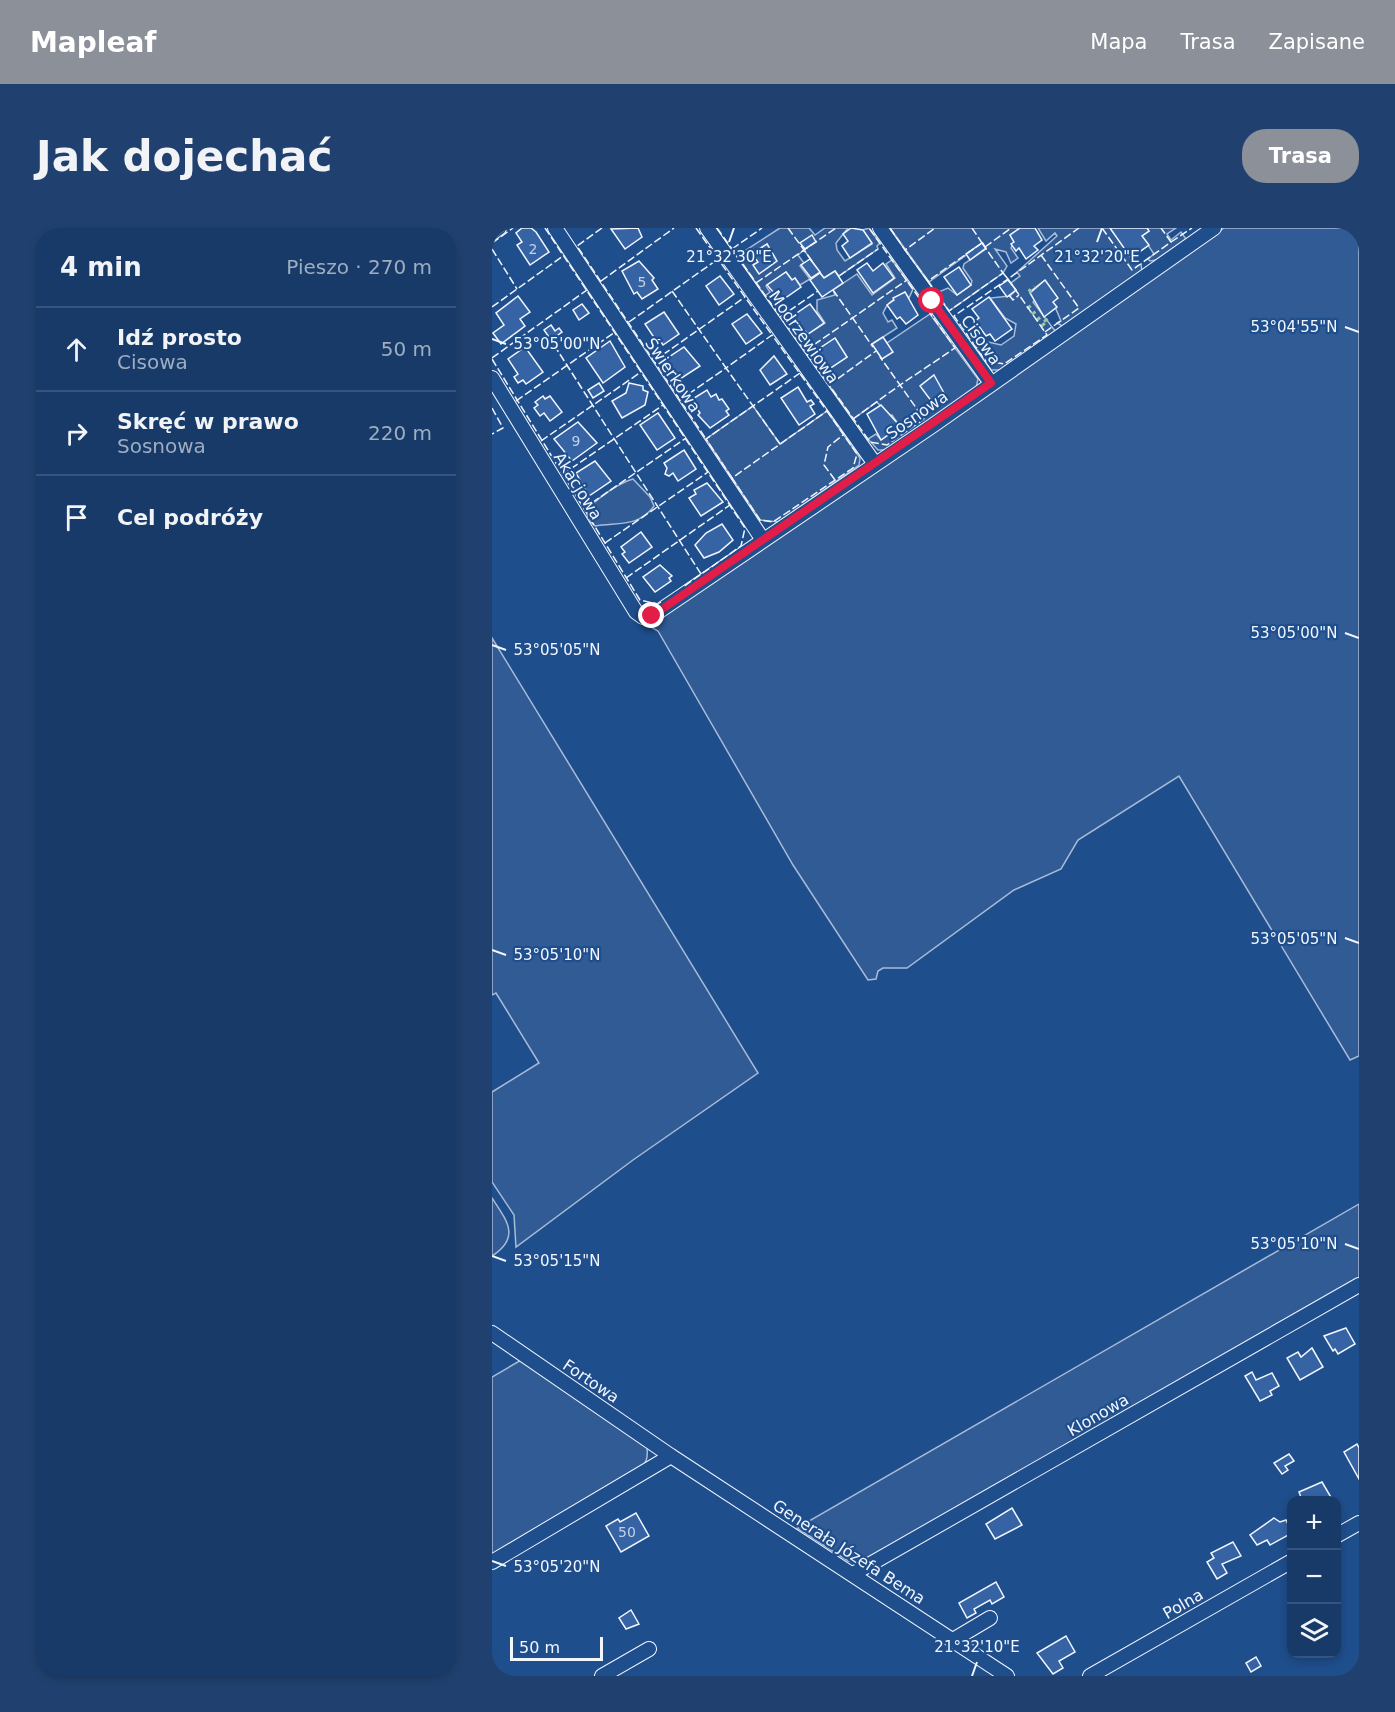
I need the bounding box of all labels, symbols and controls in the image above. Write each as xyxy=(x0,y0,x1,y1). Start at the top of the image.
text: Mapleaf xyxy=(30,26,156,59)
text: Mapa xyxy=(1090,30,1147,54)
text: Trasa xyxy=(1180,30,1236,54)
text: Zapisane xyxy=(1269,30,1365,54)
button: Trasa xyxy=(1242,129,1359,183)
text: Jak dojechać xyxy=(36,132,332,181)
house number: 2 xyxy=(529,241,537,257)
text: 21°32'30"E xyxy=(686,248,772,266)
text: 21°32'20"E xyxy=(1054,248,1140,266)
text: 4 min xyxy=(60,252,142,282)
text: Pieszo · 270 m xyxy=(286,255,432,279)
house number: 5 xyxy=(638,274,646,290)
street label: Modrzewiowa xyxy=(765,287,843,387)
route start xyxy=(918,287,944,313)
street label: Cisowa xyxy=(957,311,1005,369)
text: 53°04'55"N xyxy=(1250,318,1338,336)
text: Idź prosto xyxy=(117,325,242,350)
icon: ahead xyxy=(60,333,93,366)
street label: Świerkowa xyxy=(641,334,705,416)
text: 53°05'00"N xyxy=(513,335,601,353)
text: 50 m xyxy=(381,337,432,361)
text: Cisowa xyxy=(117,350,188,374)
street label: Sosnowa xyxy=(882,387,952,443)
text: Skręć w prawo xyxy=(117,409,299,434)
icon: right xyxy=(60,417,93,450)
text: 220 m xyxy=(368,421,432,445)
house number: 9 xyxy=(572,433,580,449)
text: Sosnowa xyxy=(117,434,206,458)
street label: Akacjowa xyxy=(550,449,606,523)
icon: arrive xyxy=(60,501,93,534)
text: Cel podróży xyxy=(117,505,263,530)
route end xyxy=(638,602,664,628)
text: 53°05'00"N xyxy=(1250,624,1338,642)
text: 53°05'05"N xyxy=(513,641,601,659)
text: 53°05'05"N xyxy=(1250,930,1338,948)
text: 53°05'10"N xyxy=(513,946,601,964)
text: 53°05'10"N xyxy=(1250,1235,1338,1253)
text: 53°05'15"N xyxy=(513,1252,601,1270)
street label: Fortowa xyxy=(559,1355,623,1407)
street label: Klonowa xyxy=(1064,1390,1132,1440)
street label: Generała Józefa Bema xyxy=(769,1496,929,1608)
map controls xyxy=(1287,1496,1341,1658)
button: + xyxy=(1287,1496,1341,1550)
house number: 50 xyxy=(618,1524,636,1540)
button: − xyxy=(1287,1550,1341,1604)
text: 53°05'20"N xyxy=(513,1558,601,1576)
street label: Polna xyxy=(1160,1585,1206,1623)
button: layers xyxy=(1287,1604,1341,1658)
scale bar xyxy=(510,1634,603,1662)
text: 50 m xyxy=(519,1638,560,1657)
text: 21°32'10"E xyxy=(934,1638,1020,1656)

